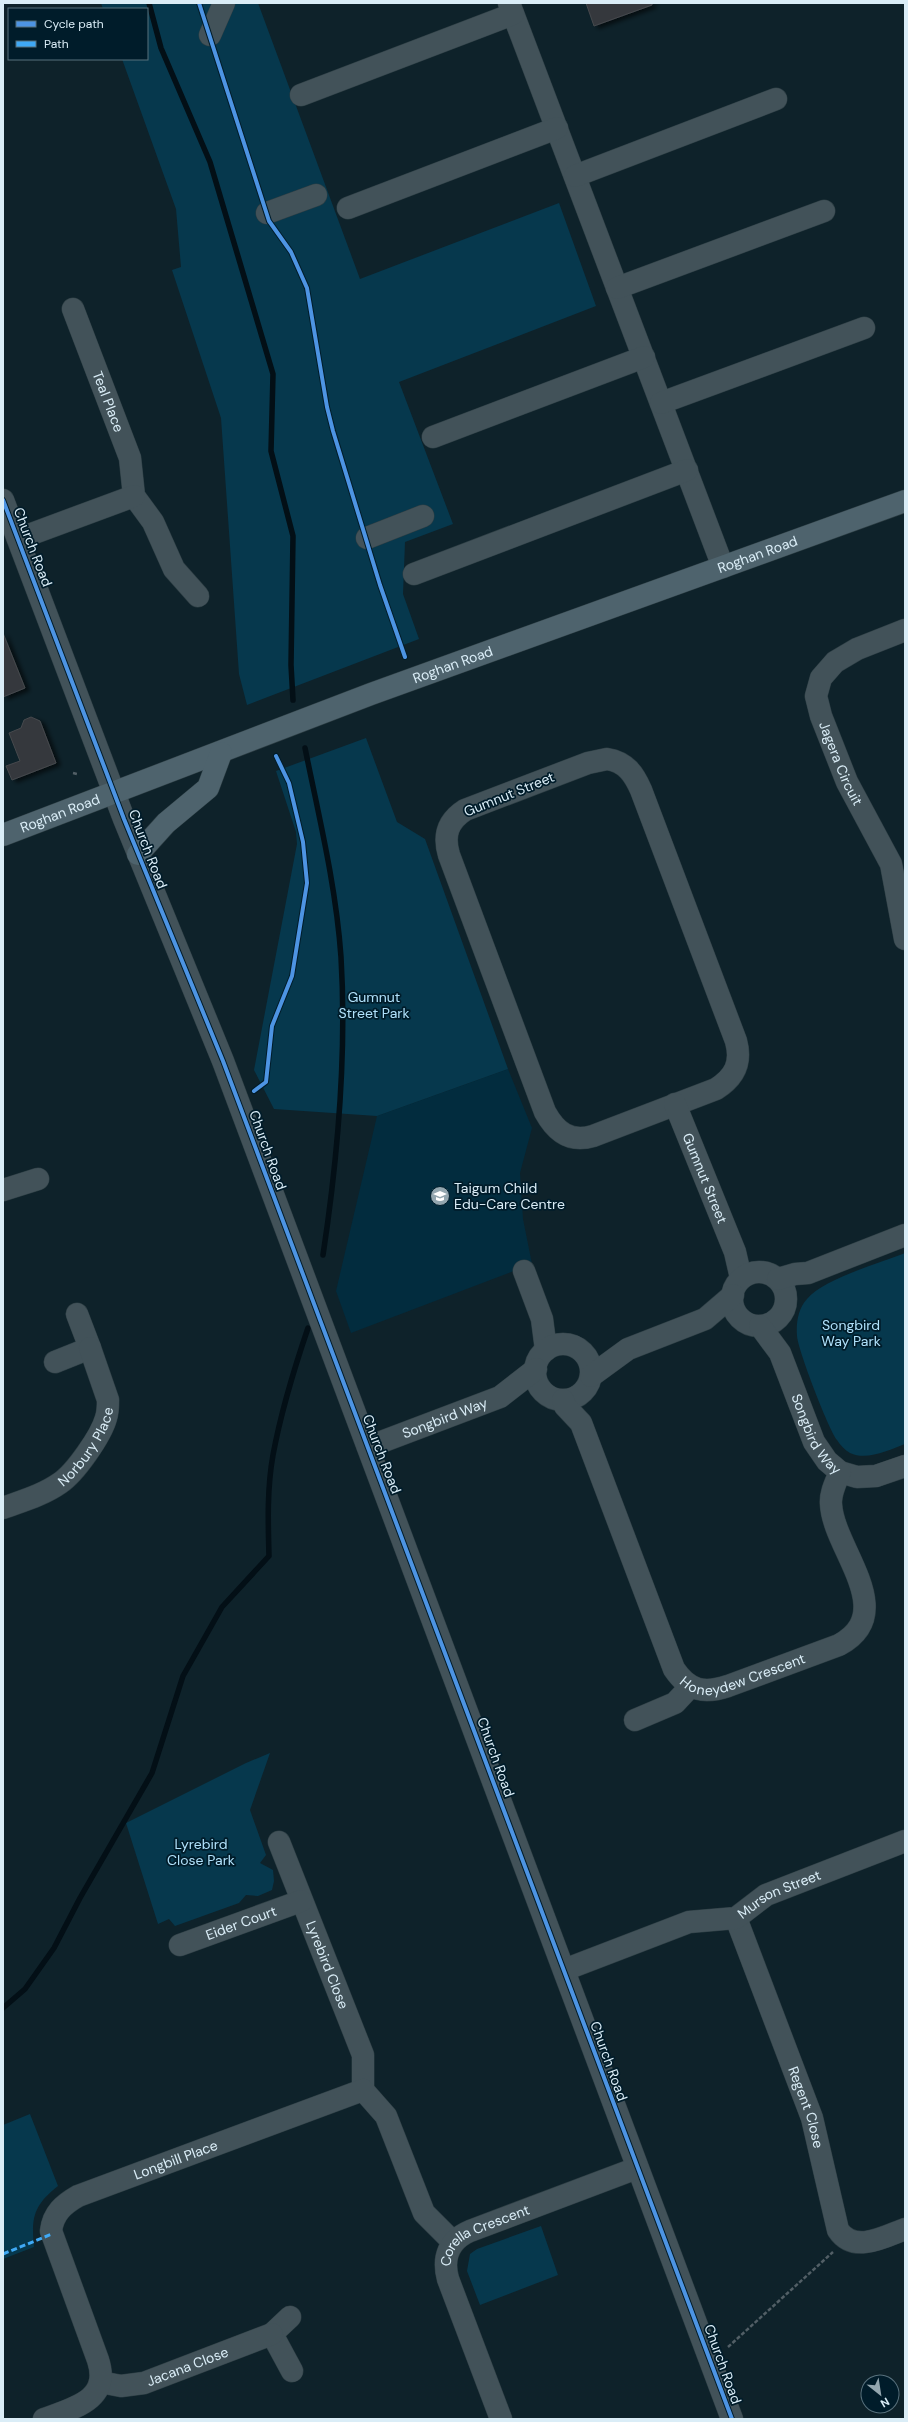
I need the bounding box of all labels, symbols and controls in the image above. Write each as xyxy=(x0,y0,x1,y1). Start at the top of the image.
legend xyxy=(8,8,148,60)
text: Cycle path xyxy=(44,16,104,32)
text: Path xyxy=(44,36,69,52)
street label: Teal Place xyxy=(89,368,128,435)
street label: Church Road xyxy=(10,505,56,589)
street label: Roghan Road xyxy=(715,532,800,577)
street label: Roghan Road xyxy=(410,642,495,687)
street label: Jagera Circuit xyxy=(815,719,867,809)
street label: Gumnut Street xyxy=(461,768,557,820)
street label: Roghan Road xyxy=(18,790,102,837)
street label: Church Road xyxy=(125,807,171,891)
park label: Gumnut Street Park xyxy=(338,988,410,1022)
street label: Church Road xyxy=(245,1108,291,1192)
street label: Gumnut Street xyxy=(679,1130,731,1226)
place label: Taigum Child Edu-Care Centre xyxy=(454,1179,565,1213)
school or university icon: Taigum Child Edu-Care Centre xyxy=(429,1185,451,1207)
park label: Songbird Way Park xyxy=(821,1316,881,1350)
street label: Songbird Way xyxy=(787,1391,845,1478)
street label: Songbird Way xyxy=(399,1394,490,1442)
street label: Norbury Place xyxy=(54,1406,117,1490)
street label: Church Road xyxy=(359,1412,405,1496)
street label: Honeydew Crescent xyxy=(676,1649,808,1699)
street label: Church Road xyxy=(473,1715,519,1799)
park label: Lyrebird Close Park xyxy=(167,1835,235,1869)
street label: Murson Street xyxy=(734,1866,823,1923)
street label: Eider Court xyxy=(203,1902,279,1944)
street label: Lyrebird Close xyxy=(302,1918,353,2012)
street label: Church Road xyxy=(586,2019,632,2103)
street label: Regent Close xyxy=(784,2064,828,2150)
street label: Longbill Place xyxy=(131,2136,220,2183)
street label: Corella Crescent xyxy=(437,2200,532,2267)
street label: Church Road xyxy=(700,2322,746,2406)
street label: Jacana Close xyxy=(144,2343,231,2390)
north arrow xyxy=(860,2374,900,2414)
text: N xyxy=(878,2395,892,2411)

